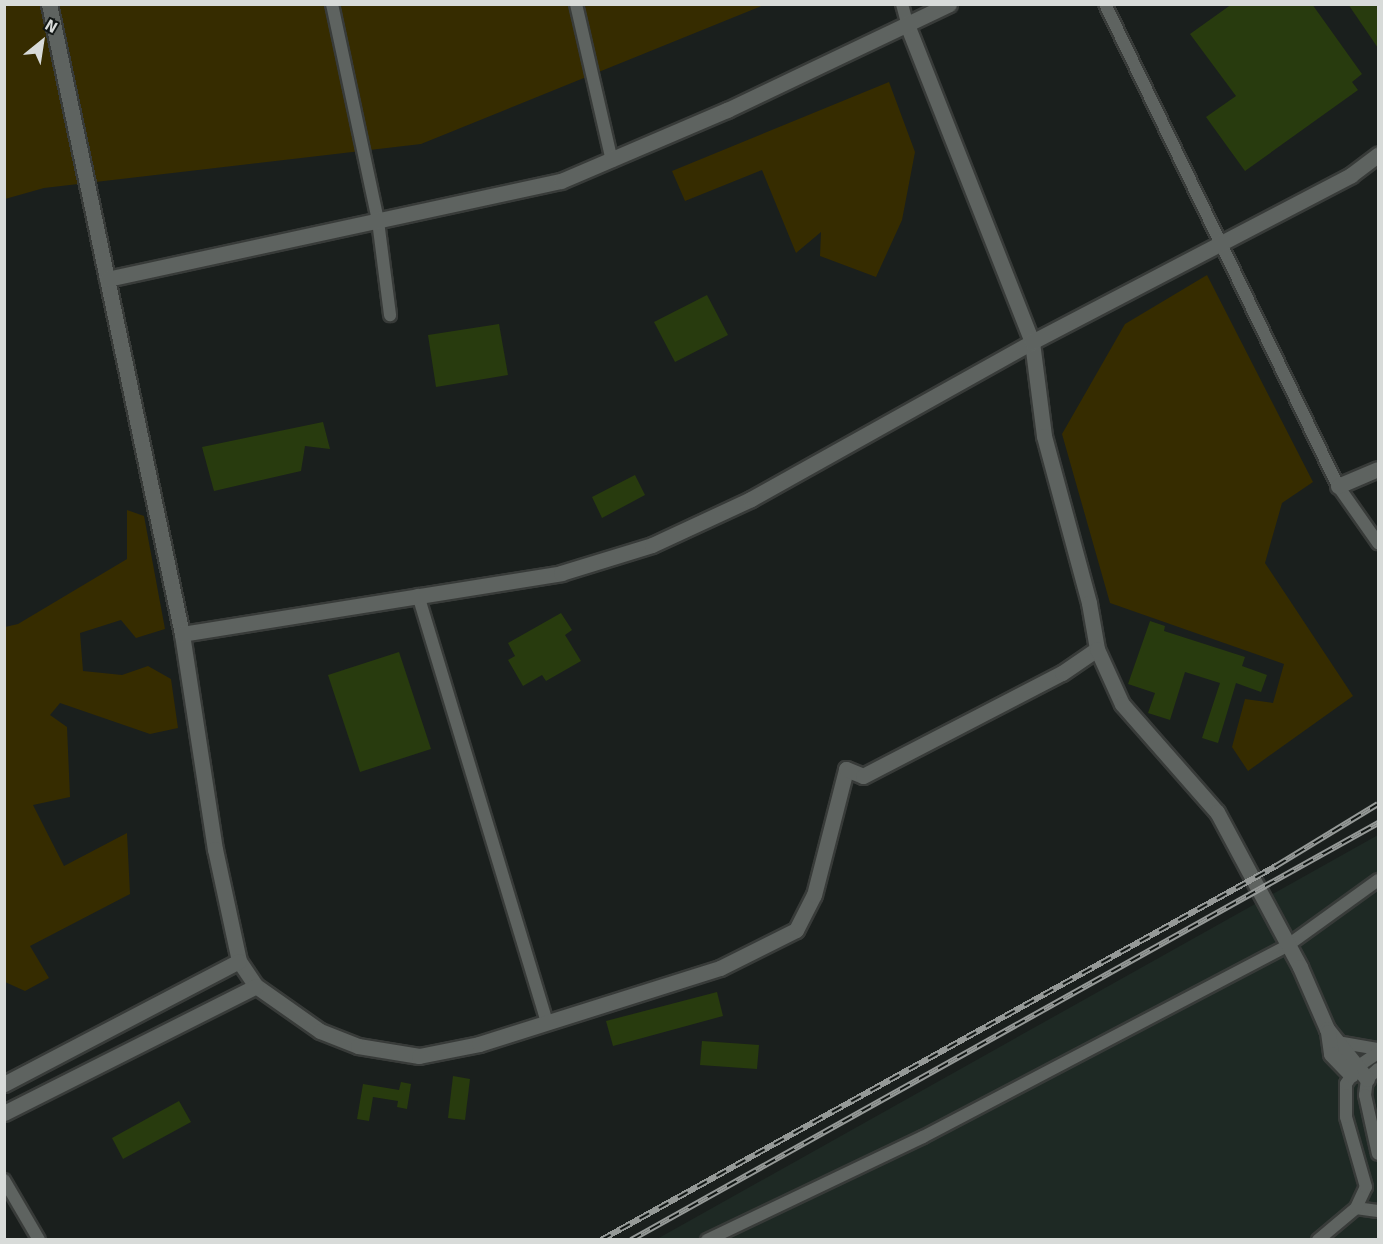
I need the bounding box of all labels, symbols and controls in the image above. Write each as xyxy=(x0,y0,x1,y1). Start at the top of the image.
north arrow xyxy=(12,12,72,72)
text: N xyxy=(41,15,61,38)

